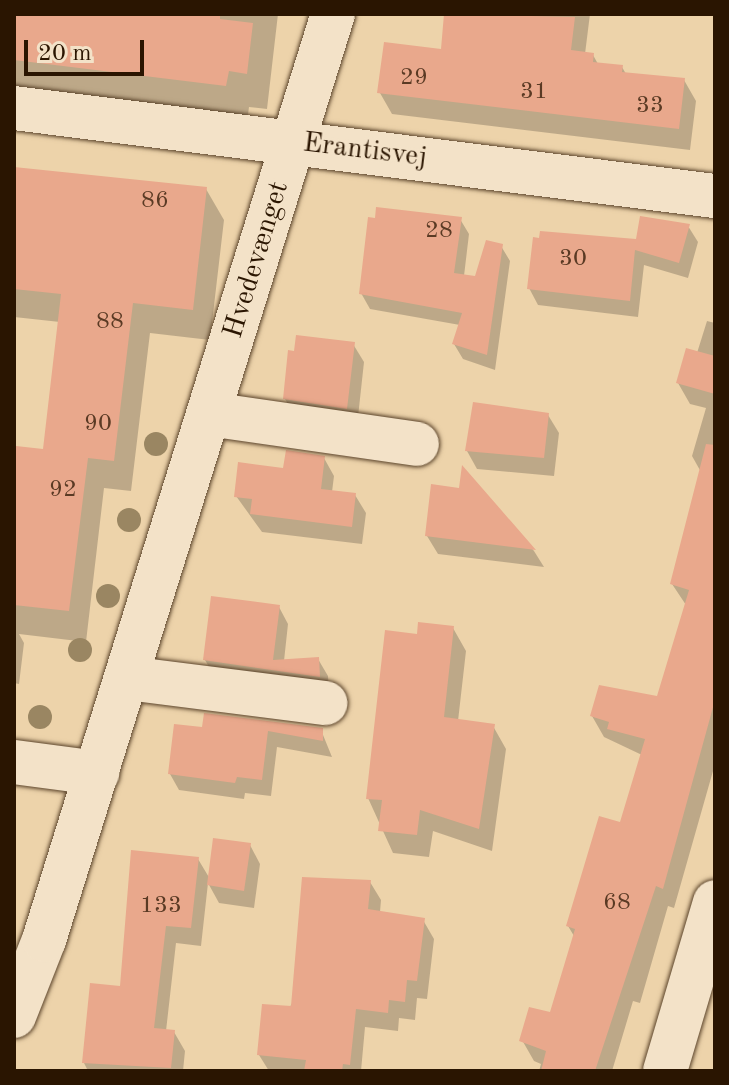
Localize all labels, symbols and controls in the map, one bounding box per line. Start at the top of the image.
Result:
scale bar [28,24,148,74]
text: 20 m [38,42,92,66]
house number: 29 [400,65,428,93]
house number: 31 [520,79,548,107]
house number: 33 [636,93,664,121]
street label: Erantisvej [301,127,429,175]
street label: Hvedevænget [217,177,297,343]
house number: 86 [141,188,169,216]
house number: 28 [425,218,453,246]
house number: 30 [559,246,587,274]
house number: 88 [96,309,124,337]
house number: 90 [84,411,112,439]
house number: 92 [49,477,77,505]
house number: 68 [603,890,631,918]
house number: 133 [140,893,182,921]

